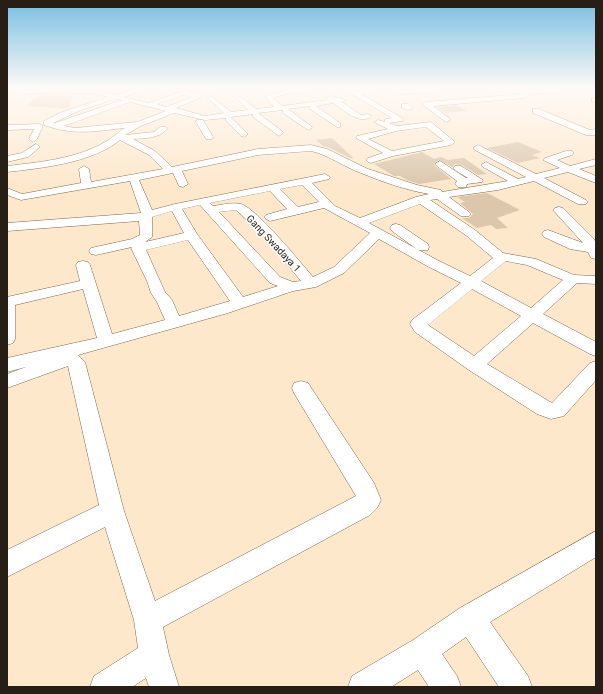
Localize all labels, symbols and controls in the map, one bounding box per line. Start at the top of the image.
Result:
street label: Gang Swadaya 1 [244,213,303,274]

